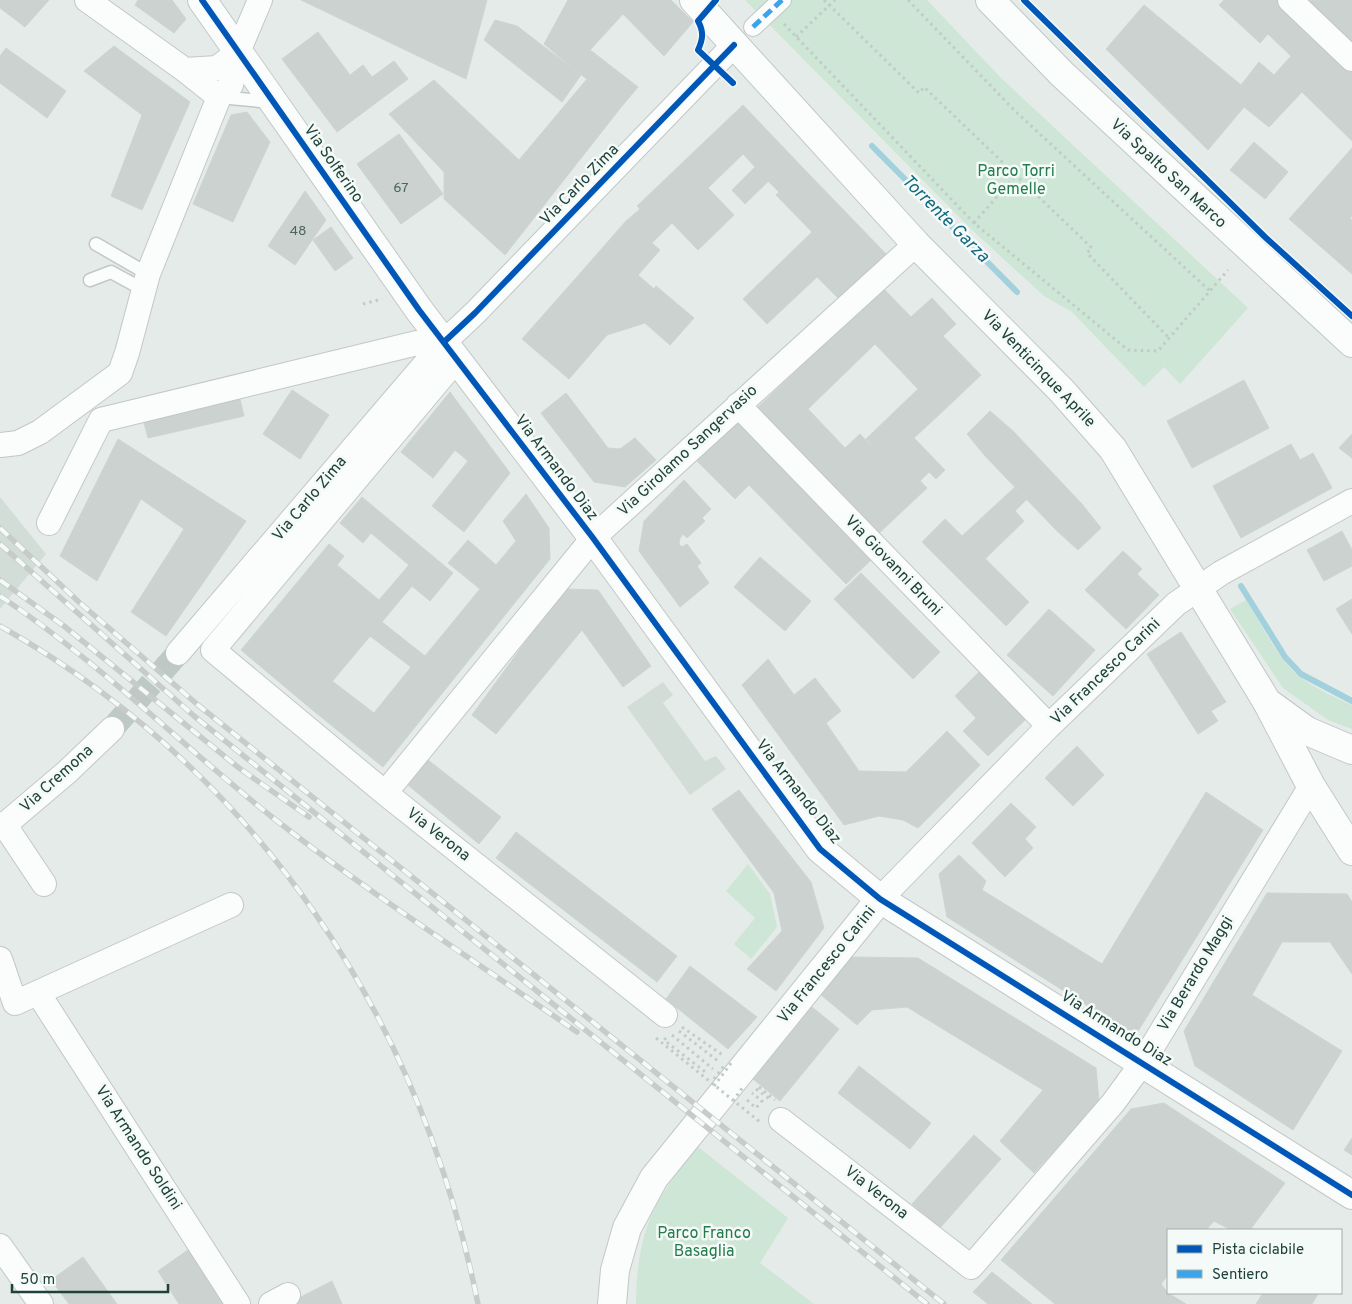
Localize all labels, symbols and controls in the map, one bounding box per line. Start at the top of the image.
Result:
street label: Via Spalto San Marco [1106,115,1230,233]
street label: Via Solferino [299,121,367,207]
street label: Via Carlo Zima [536,140,624,230]
park label: Parco Torri Gemelle [977,162,1055,200]
water label: Torrente Garza [896,170,994,268]
house number: 67 [393,180,409,197]
house number: 48 [289,223,307,240]
street label: Via Venticinque Aprile [977,306,1099,432]
street label: Via Girolamo Sangervasio [614,381,762,521]
street label: Via Armando Diaz [510,411,602,525]
street label: Via Carlo Zima [269,452,351,546]
street label: Via Giovanni Bruni [840,512,946,620]
street label: Via Francesco Carini [1047,614,1165,730]
street label: Via Armando Diaz [751,736,845,848]
street label: Via Cremona [16,741,98,817]
street label: Via Verona [402,804,474,866]
street label: Via Francesco Carini [774,902,880,1028]
street label: Via Berardo Maggi [1154,913,1238,1035]
street label: Via Armando Diaz [1057,987,1175,1071]
street label: Via Armando Soldini [90,1082,186,1214]
street label: Via Verona [840,1162,912,1224]
park label: Parco Franco Basaglia [657,1224,751,1262]
legend [1167,1229,1342,1294]
text: Pista ciclabile [1212,1241,1304,1260]
scale bar [12,1262,169,1294]
text: Sentiero [1212,1266,1268,1285]
text: 50 m [20,1271,55,1290]

